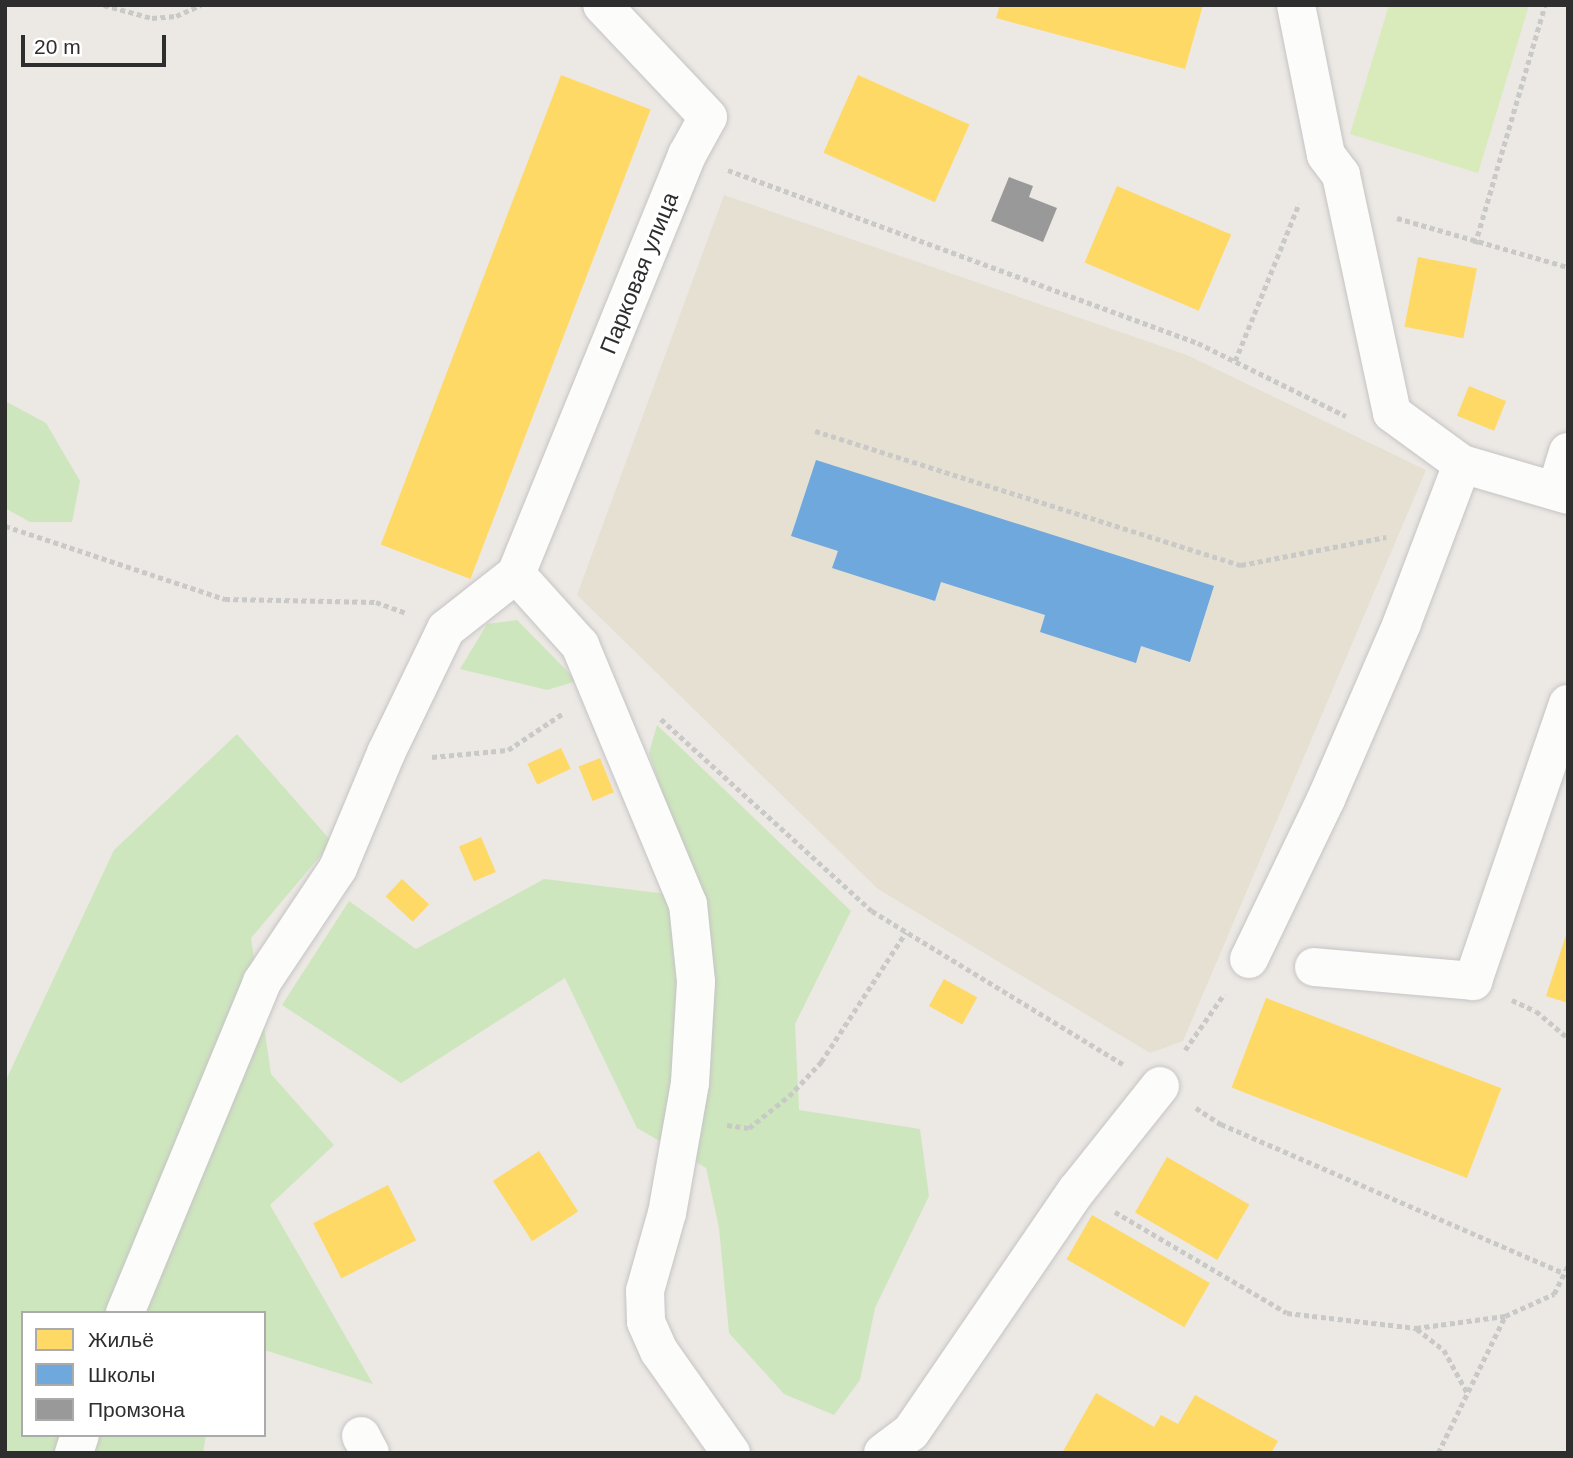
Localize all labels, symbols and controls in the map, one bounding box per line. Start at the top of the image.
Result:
scale bar [24,21,170,65]
text: 20 m [34,35,81,58]
street label: Парковая улица [594,188,684,358]
legend [21,1311,266,1437]
text: Жильё [88,1328,154,1351]
text: Школы [88,1363,155,1386]
text: Промзона [88,1398,185,1421]

